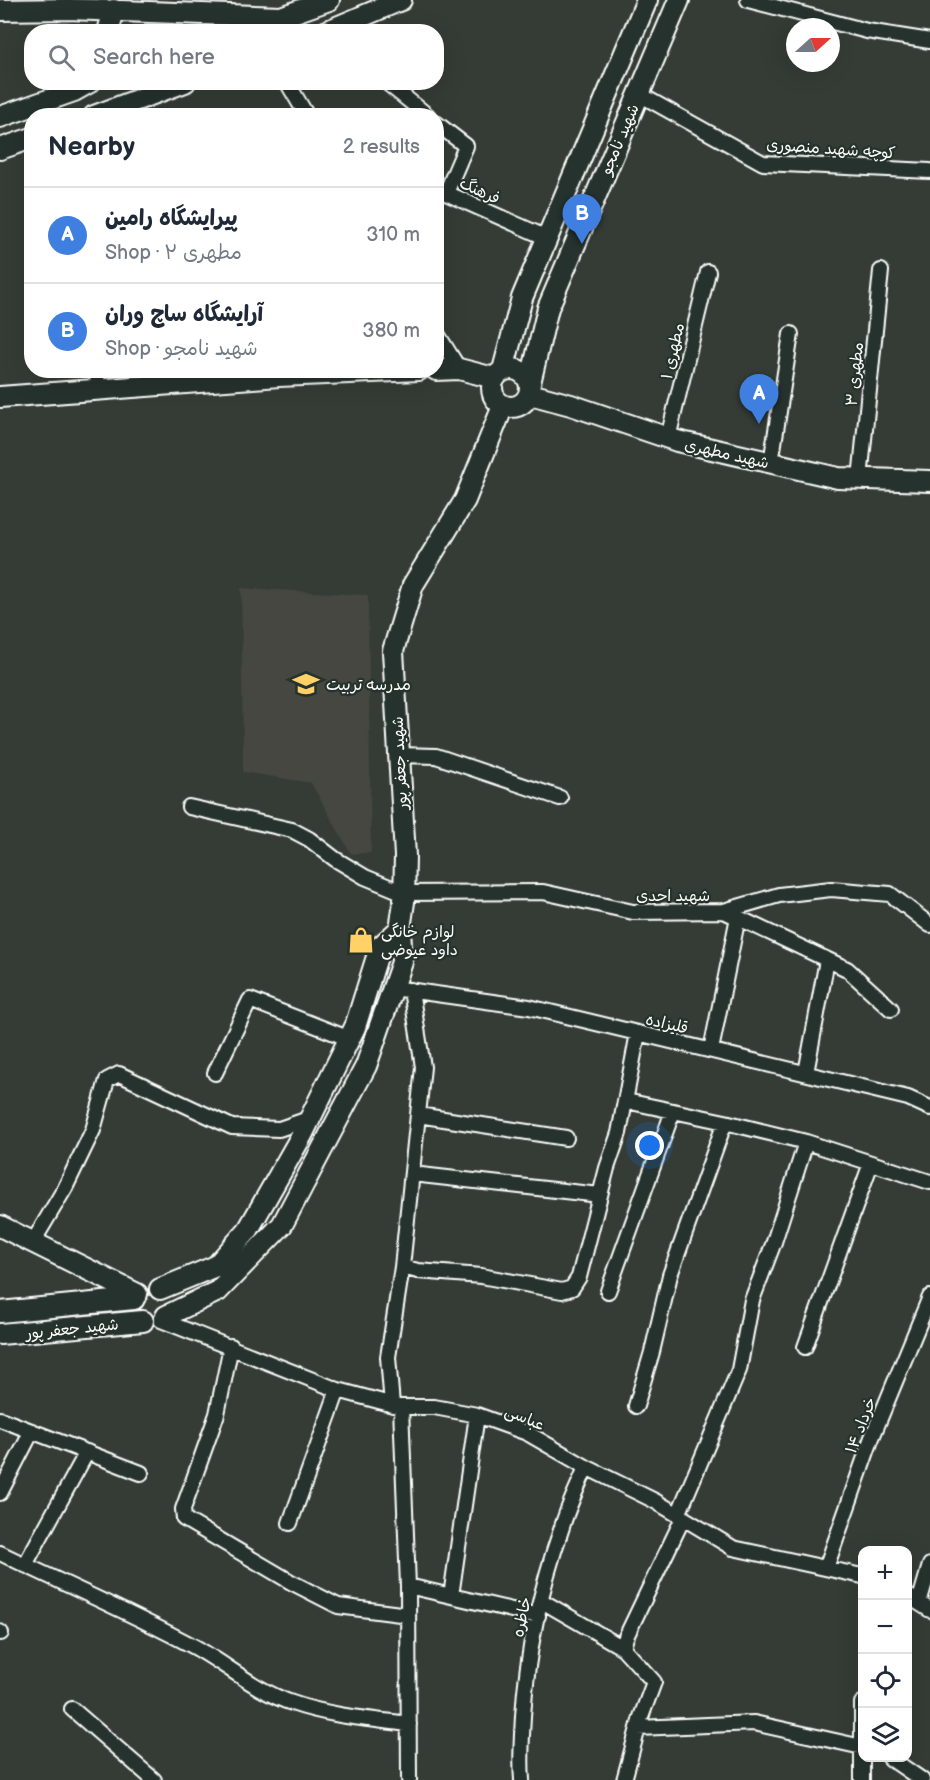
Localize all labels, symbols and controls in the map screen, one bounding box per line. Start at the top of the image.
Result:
north arrow [786,18,840,72]
search box [24,24,444,90]
icon: search [45,41,78,74]
text: Search here [93,44,215,71]
street label: شهید نامجو [596,101,644,180]
text: Nearby [48,132,135,163]
text: 2 results [343,135,420,159]
street label: کوچه شهید منصوری [766,136,896,164]
street label: فرهنگ [456,173,503,209]
pin: B [562,194,602,244]
text: پیرایشگاه ‌رامین [105,205,238,232]
text: A [61,223,74,247]
text: 310 m [366,223,420,247]
text: Shop · مطهری ۲ [105,241,242,265]
text: آرایشگاه ساچ وران [105,301,263,328]
text: B [60,319,75,343]
text: 380 m [362,319,420,343]
street label: مطهری ۱ [658,321,689,381]
text: Shop · شهید نامجو [105,337,258,361]
street label: مطهری ۳ [843,341,868,407]
pin: A [740,374,778,424]
street label: شهید مطهری [683,436,771,473]
school or university icon: مدرسه تربیت [291,669,321,699]
place label: مدرسه تربیت [326,676,411,695]
street label: شهید جعفر پور [389,716,413,812]
street label: شهید احدی [636,887,710,906]
place label: لوازم خانگی داود عیوضی [381,922,458,960]
shop icon: لوازم خانگی داود عیوضی [346,925,376,955]
street label: قلیزاده [644,1010,690,1039]
your location [635,1131,664,1160]
street label: شهید جعفر پور [23,1315,120,1344]
street label: ۱۴ خرداد [842,1395,881,1456]
street label: عباسی [502,1402,547,1435]
map controls [858,1546,912,1762]
button: + [858,1546,912,1600]
street label: خاطره [509,1595,536,1639]
button: − [858,1600,912,1654]
button: locate [858,1654,912,1708]
button: layers [858,1708,912,1762]

